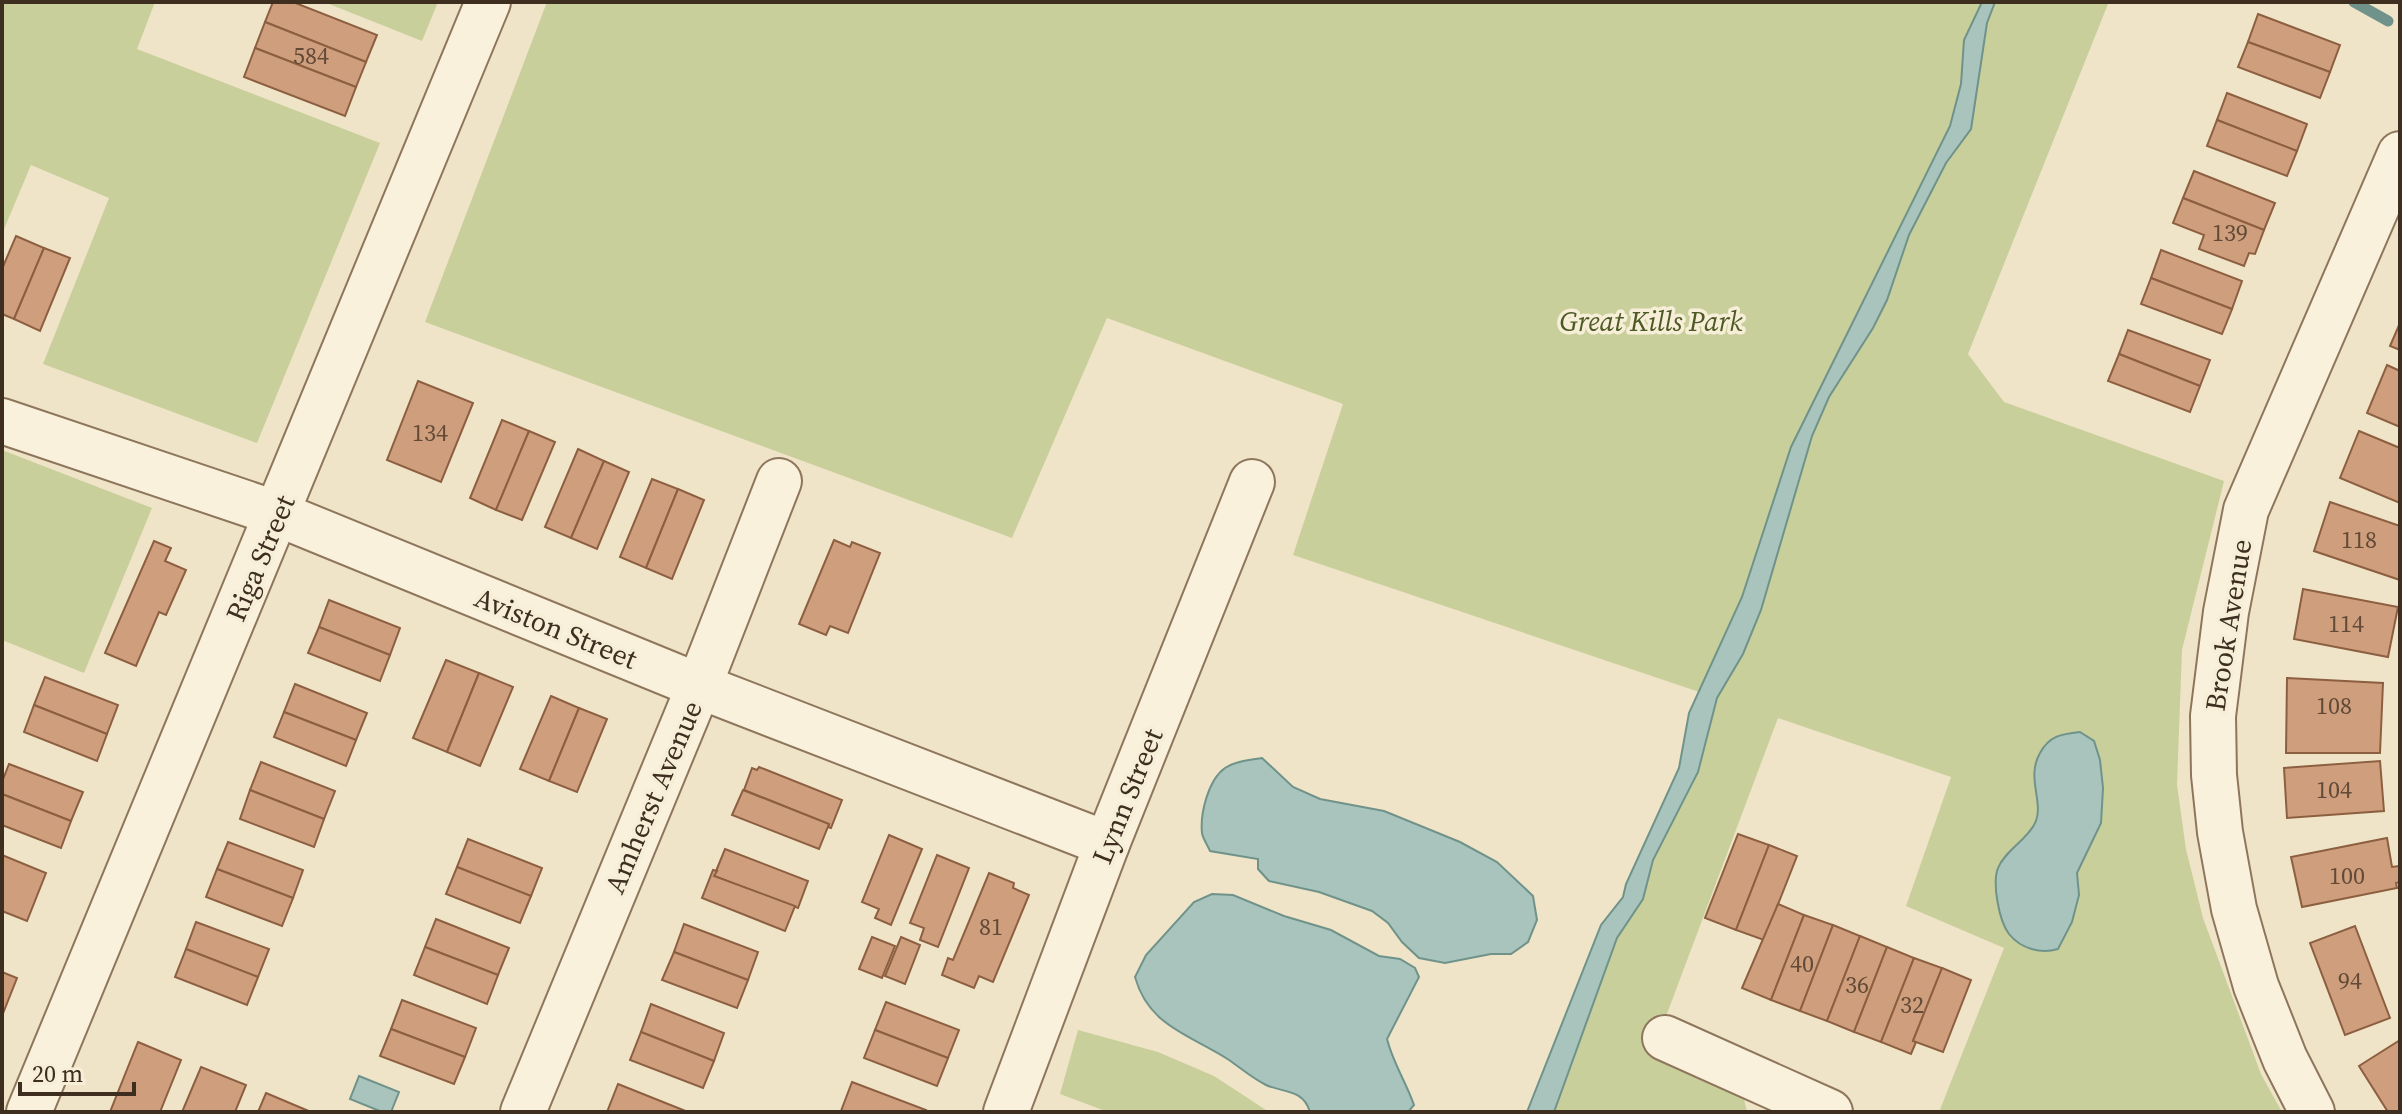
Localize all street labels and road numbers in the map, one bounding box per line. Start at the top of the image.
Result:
street label: Riga Street [216,488,304,627]
street label: Brook Avenue [2196,536,2260,714]
street label: Aviston Street [469,578,644,678]
street label: Amherst Avenue [595,695,711,899]
street label: Lynn Street [1083,722,1172,869]

